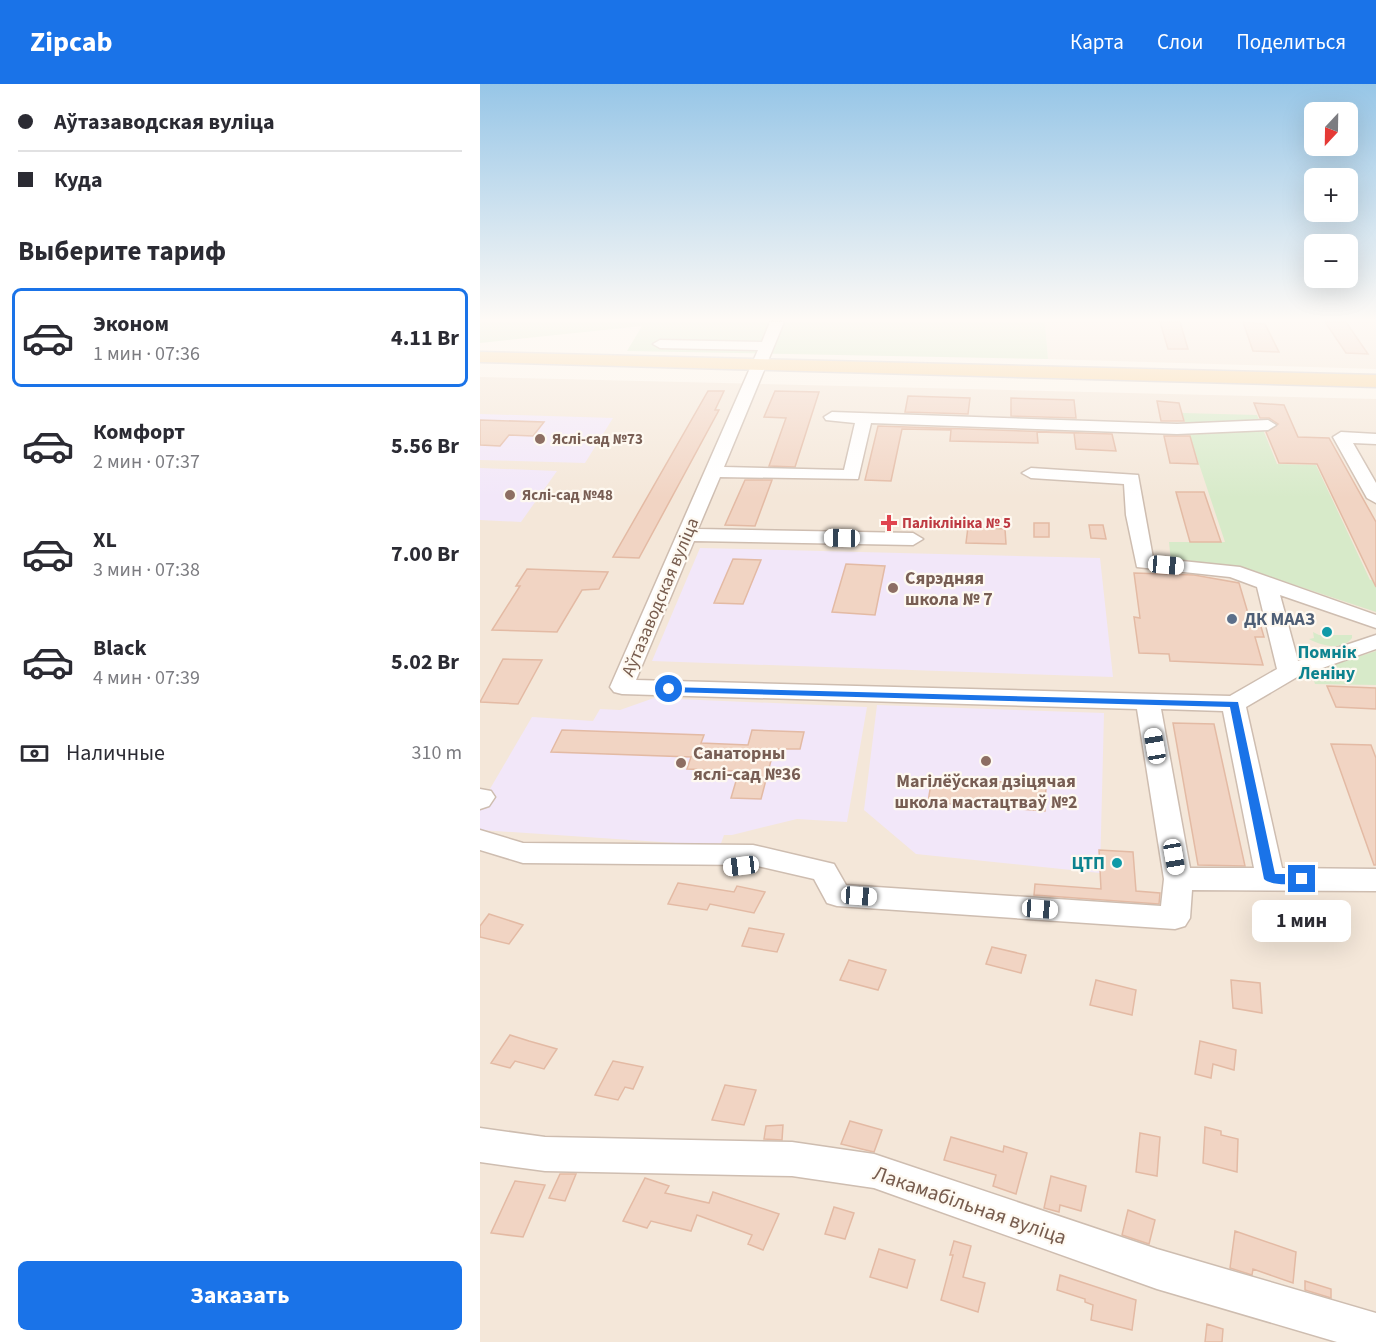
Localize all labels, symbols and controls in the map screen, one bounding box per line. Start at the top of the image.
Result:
text: Zipcab [30,22,113,62]
text: Карта [1070,27,1124,57]
text: Слои [1157,27,1203,57]
text: Поделиться [1236,27,1346,57]
north arrow [1304,102,1358,156]
map controls [1304,102,1358,288]
text: Аўтазаводская вуліца [54,106,275,138]
text: Куда [54,164,103,196]
button: + [1304,168,1358,222]
text: Выберите тариф [18,232,226,271]
button: − [1304,234,1358,288]
text: Эконом [93,308,169,340]
icon: car [21,311,75,365]
text: 4.11 Br [391,322,459,354]
text: 1 мин · 07:36 [93,340,200,368]
text: Комфорт [93,416,185,448]
icon: car [21,419,75,473]
place label: Яслі-сад №73 [552,429,643,450]
text: 5.56 Br [391,430,459,462]
marker: Яслі-сад №73 [533,432,547,446]
text: 2 мин · 07:37 [93,448,200,476]
place label: Яслі-сад №48 [522,485,613,506]
marker: Яслі-сад №48 [503,488,517,502]
place label: Паліклініка № 5 [902,513,1011,534]
street label: Аўтазаводская вуліца [616,514,705,680]
marker: Паліклініка № 5 [880,514,898,532]
text: XL [93,524,117,556]
icon: car [21,527,75,581]
car [824,529,860,547]
text: 7.00 Br [391,538,459,570]
car [1147,554,1185,576]
text: 3 мин · 07:38 [93,556,200,584]
place label: Сярэдняя школа № 7 [905,566,993,612]
marker: Сярэдняя школа № 7 [886,581,900,595]
place label: ДК МААЗ [1244,607,1315,632]
marker: ДК МААЗ [1225,612,1239,626]
marker: Помнік Леніну [1320,625,1334,639]
text: Black [93,632,147,664]
icon: car [21,635,75,689]
place label: Помнік Леніну [1297,640,1357,686]
text: 5.02 Br [391,646,459,678]
text: 4 мин · 07:39 [93,664,200,692]
route start [655,675,682,702]
car [1143,727,1167,765]
icon: cash [18,737,51,770]
text: Наличные [66,737,165,769]
text: 310 m [412,739,462,767]
place label: Санаторны яслі-сад №36 [693,741,801,787]
marker: Магілёўская дзіцячая школа мастацтваў №2 [979,754,993,768]
marker: Санаторны яслі-сад №36 [674,756,688,770]
place label: Магілёўская дзіцячая школа мастацтваў №2 [895,769,1077,815]
car [1162,838,1186,876]
place label: ЦТП [1071,851,1105,876]
car [722,855,760,877]
marker: ЦТП [1110,856,1124,870]
route end [1288,865,1315,892]
car [840,886,878,906]
car [1021,899,1059,919]
callout: 1 мин [1252,900,1352,942]
text: 1 мин [1276,907,1327,935]
street label: Лакамабільная вуліца [869,1158,1071,1252]
button: Заказать [18,1261,462,1330]

